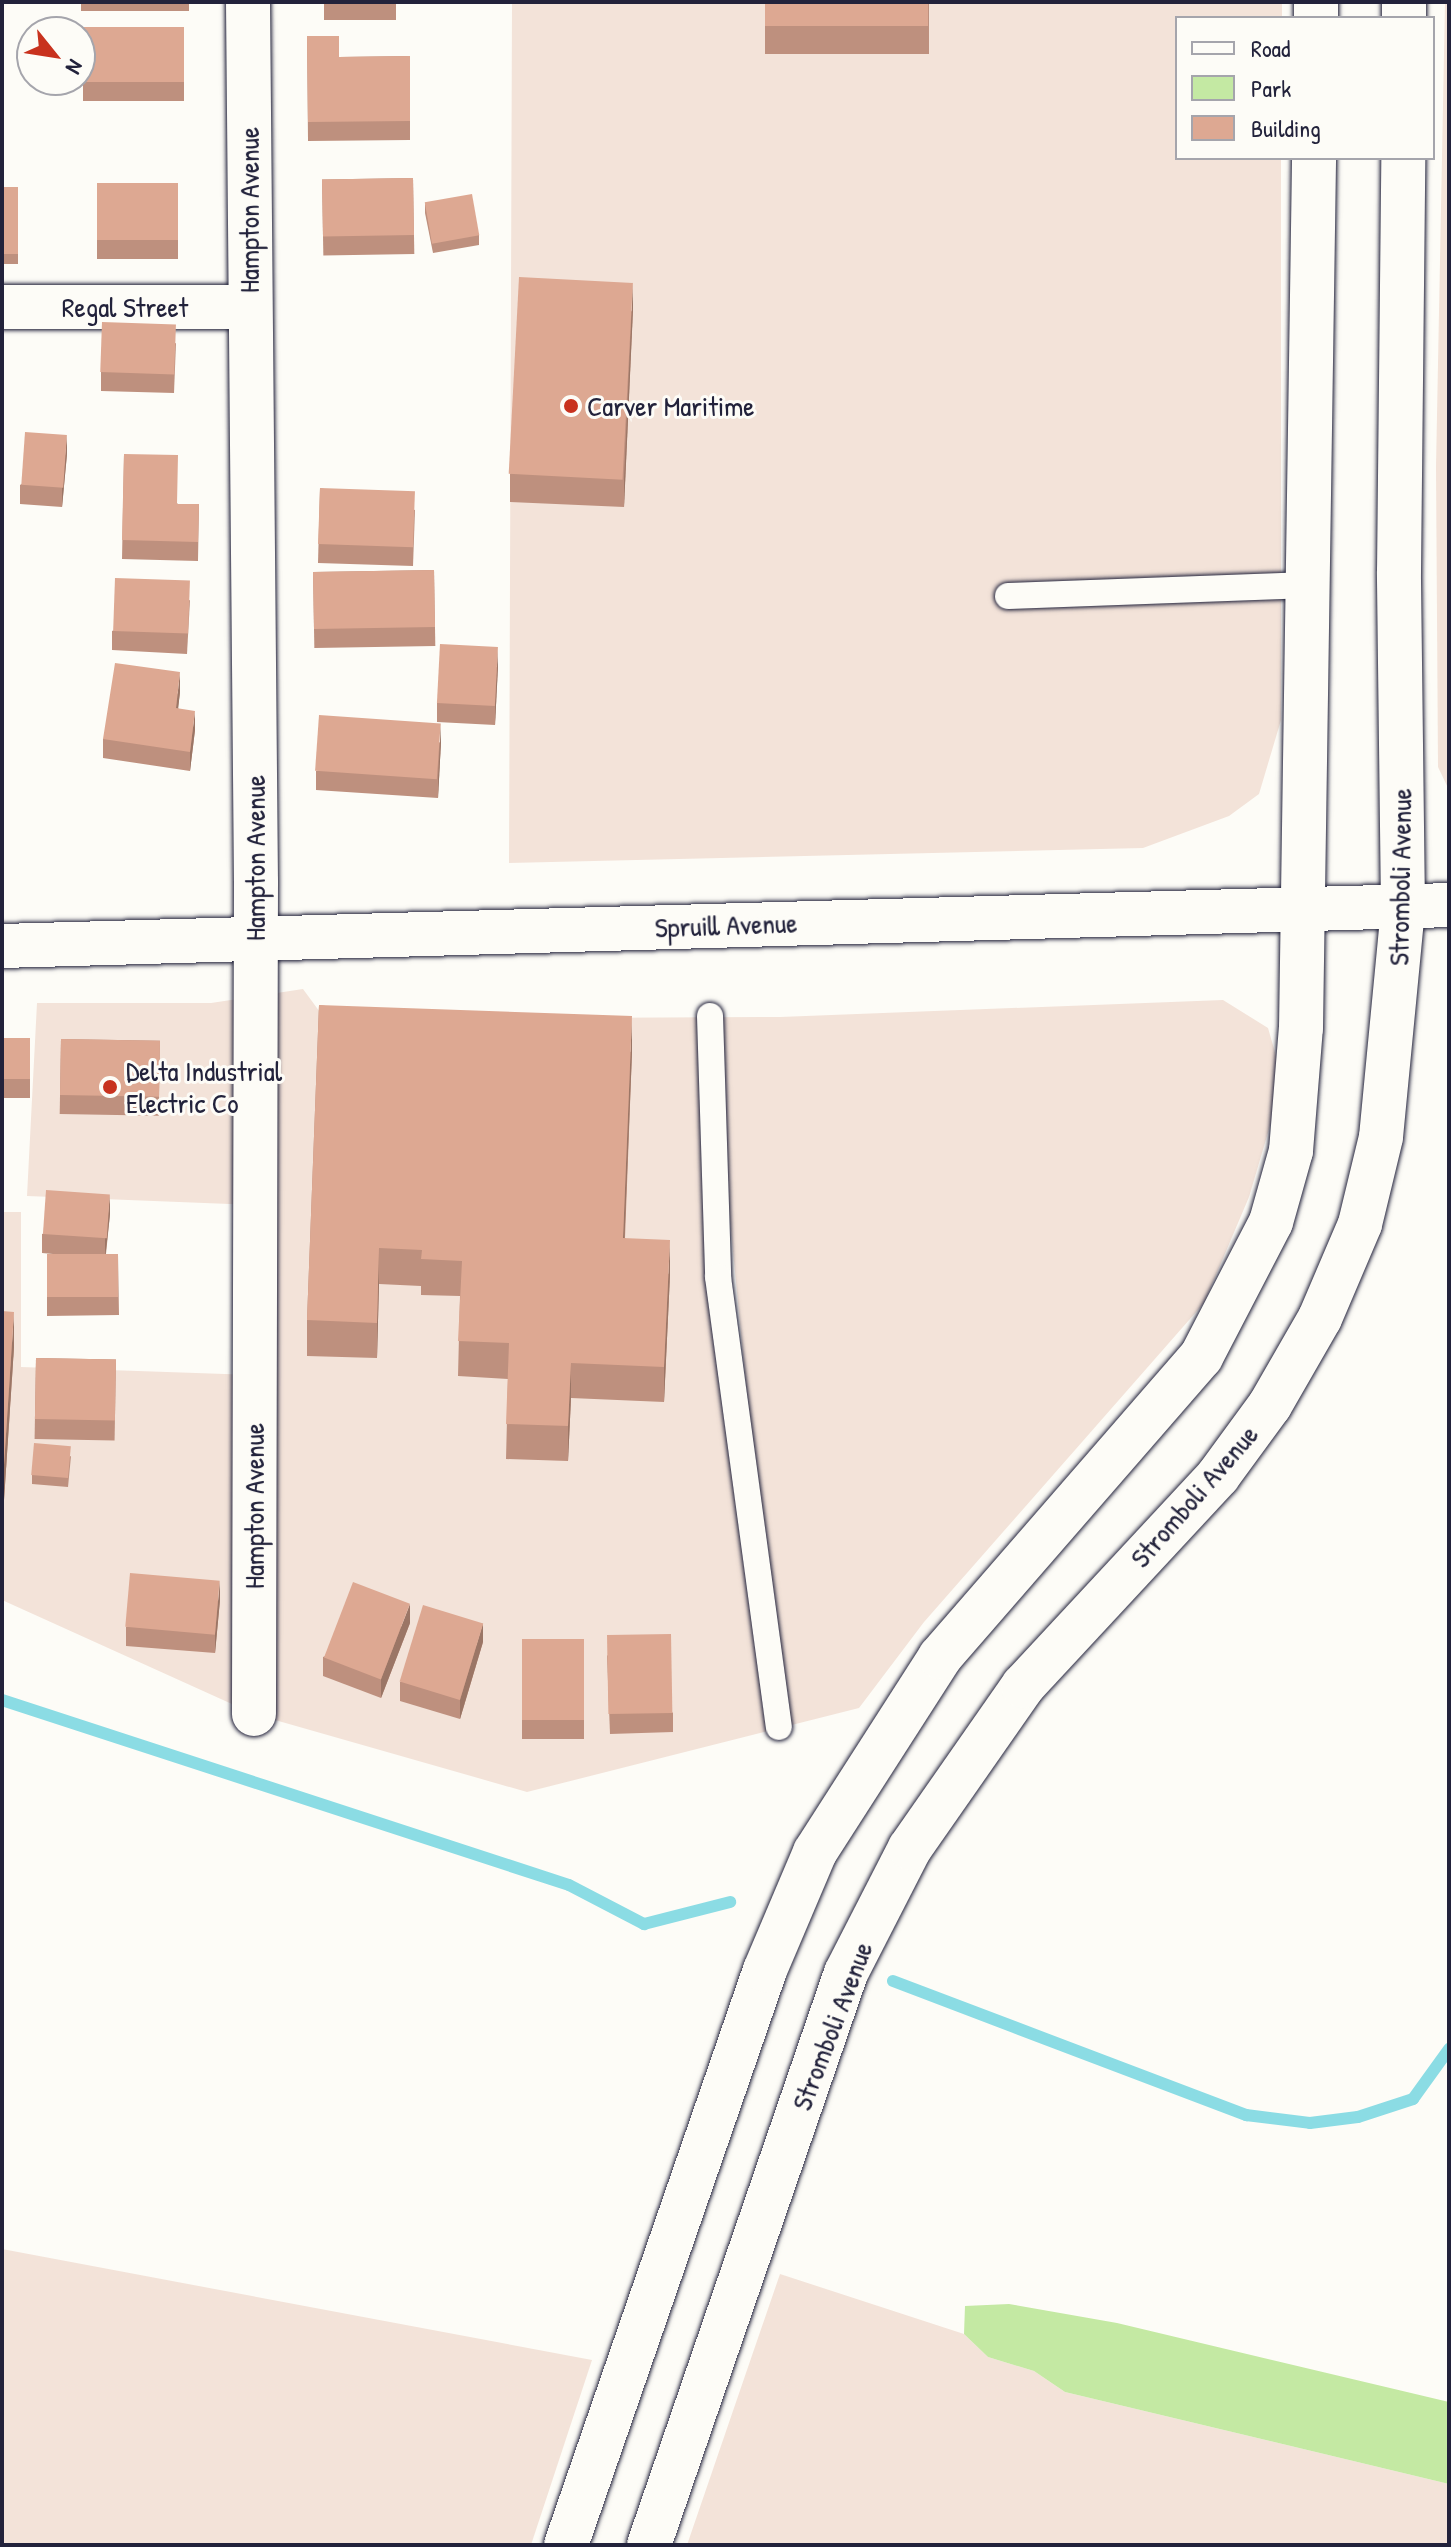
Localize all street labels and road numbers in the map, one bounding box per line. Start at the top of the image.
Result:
street label: Hampton Avenue [232,127,266,293]
street label: Regal Street [62,290,188,324]
street label: Hampton Avenue [238,775,272,941]
street label: Stromboli Avenue [1382,788,1418,966]
street label: Spruill Avenue [654,906,798,944]
street label: Stromboli Avenue [1123,1418,1265,1574]
street label: Hampton Avenue [237,1423,271,1589]
street label: Stromboli Avenue [784,1937,880,2115]

